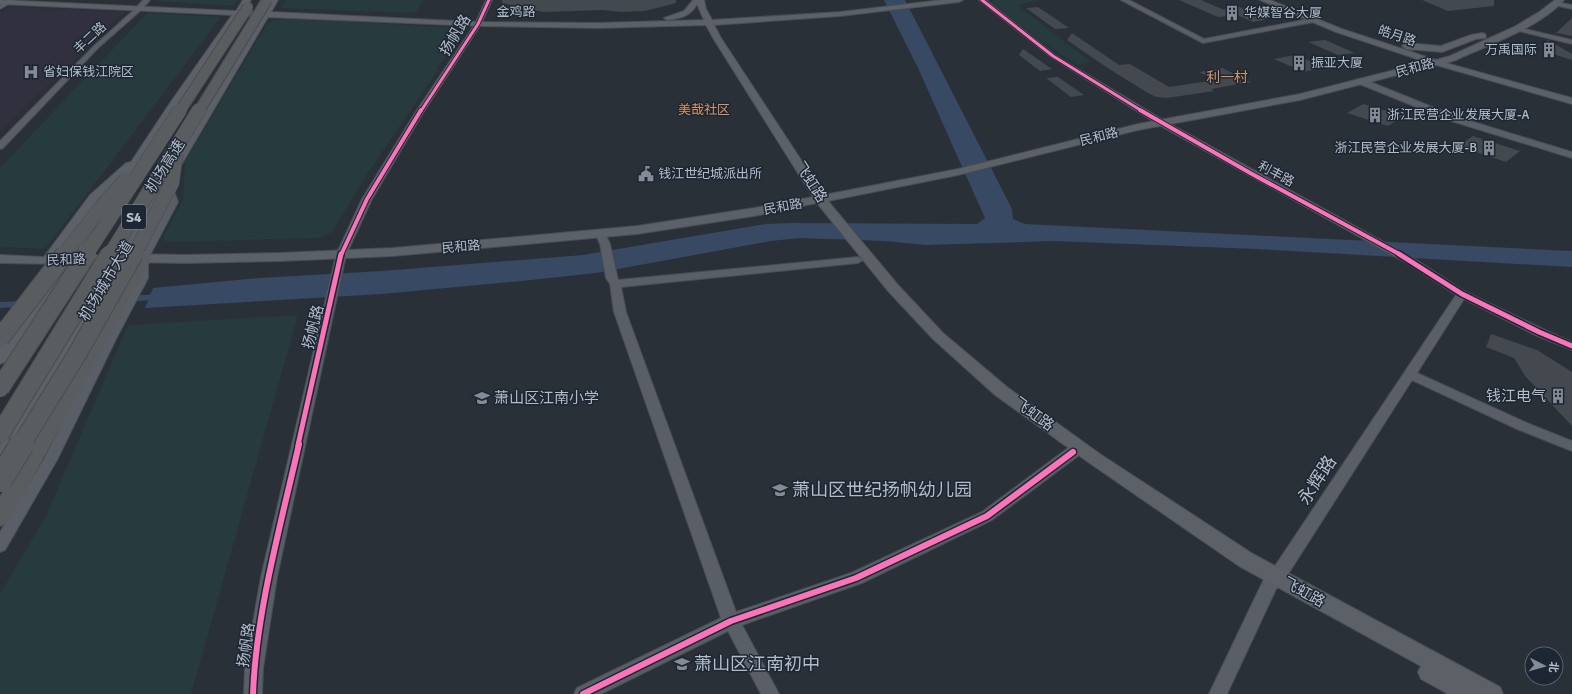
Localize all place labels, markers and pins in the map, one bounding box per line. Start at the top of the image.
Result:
building icon: 华媒智谷大厦 [1223,4,1241,22]
place label: 华媒智谷大厦 [1244,5,1322,21]
building icon: 万禹国际 [1540,41,1558,59]
place label: 万禹国际 [1485,42,1537,58]
building icon: 振亚大厦 [1290,54,1308,72]
place label: 振亚大厦 [1311,55,1363,71]
hospital icon: 省妇保钱江院区 [22,63,40,81]
place label: 省妇保钱江院区 [43,64,134,80]
building icon: 浙江民营企业发展大厦-A [1366,106,1384,124]
place label: 浙江民营企业发展大厦-A [1387,107,1530,123]
building icon: 浙江民营企业发展大厦-B [1480,139,1498,157]
place label: 浙江民营企业发展大厦-B [1335,140,1477,156]
public building icon: 钱江世纪城派出所 [637,165,655,183]
place label: 钱江世纪城派出所 [658,166,762,182]
place label: 钱江电气 [1486,387,1546,405]
building icon: 钱江电气 [1549,387,1567,405]
school or university icon: 萧山区江南小学 [473,389,491,407]
place label: 萧山区江南小学 [494,389,599,407]
place label: 萧山区世纪扬帆幼儿园 [792,479,972,501]
school or university icon: 萧山区世纪扬帆幼儿园 [771,481,789,499]
place label: 萧山区江南初中 [694,653,820,675]
school or university icon: 萧山区江南初中 [673,655,691,673]

